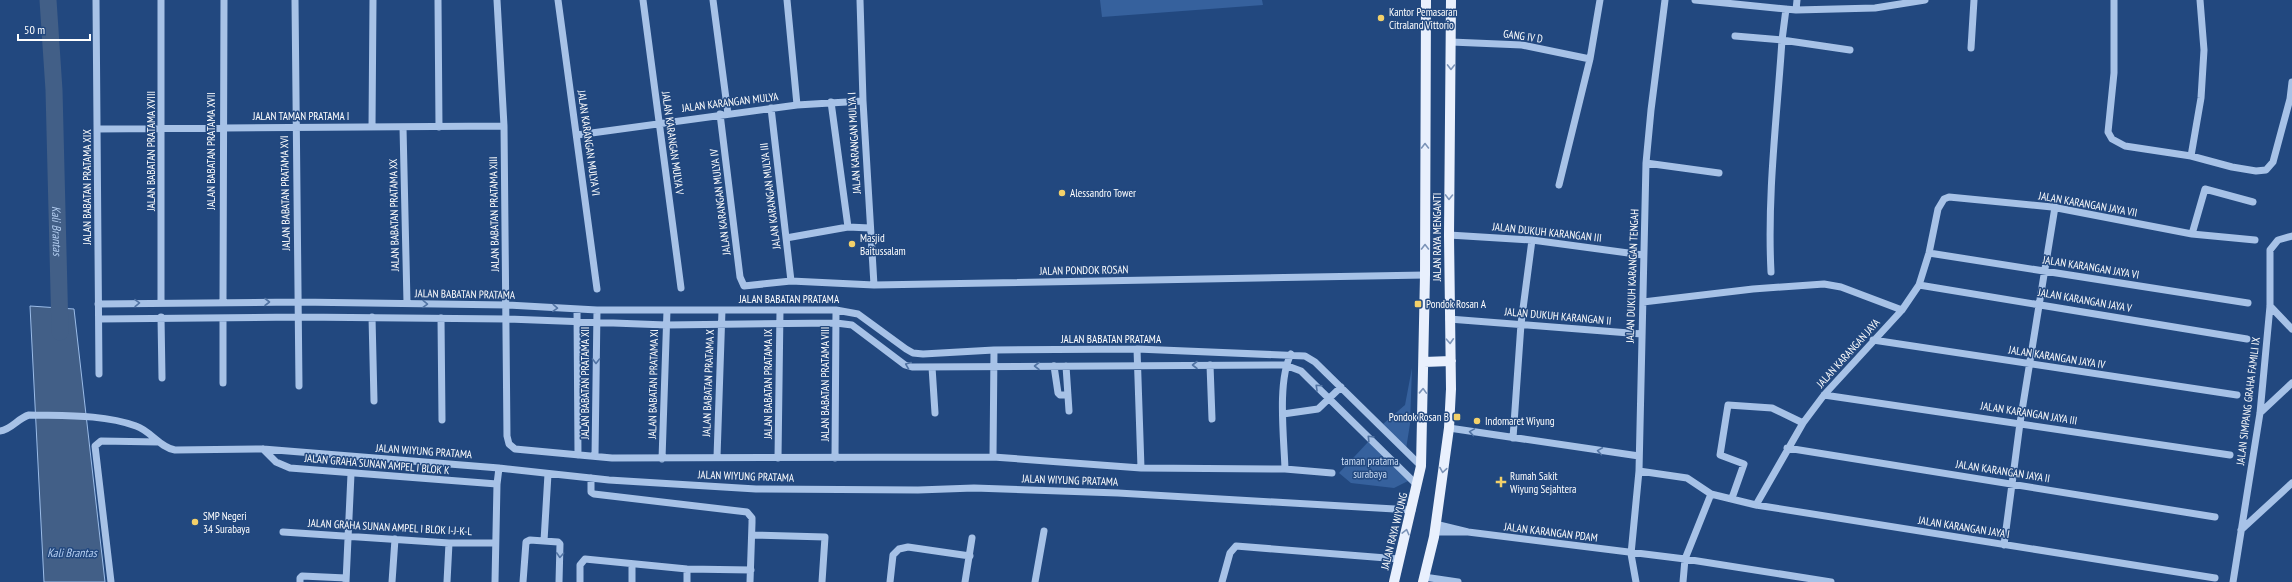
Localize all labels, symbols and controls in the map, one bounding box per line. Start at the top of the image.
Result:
place label: Kantor Pemasaran Citraland Vittorio [1389,5,1458,32]
marker: Kantor Pemasaran Citraland Vittorio [1376,13,1386,23]
scale bar [18,16,90,42]
text: 50 m [24,22,45,37]
street label: GANG IV D [1502,26,1544,46]
one-way arrow [1447,64,1455,70]
street label: JALAN KARANGAN MULYA VI [575,88,603,197]
street label: JALAN KARANGAN MULYA [680,89,780,115]
street label: JALAN KARANGAN MULYA V [659,90,687,196]
street label: JALAN BABATAN PRATAMA XVIII [144,91,158,212]
street label: JALAN BABATAN PRATAMA XVII [204,92,218,211]
street label: JALAN KARANGAN MULYA I [844,92,864,195]
street label: JALAN TAMAN PRATAMA I [252,109,349,123]
street label: JALAN BABATAN PRATAMA XIX [80,129,94,246]
street label: JALAN BABATAN PRATAMA XVI [277,135,293,252]
street label: JALAN KARANGAN MULYA III [757,142,784,251]
one-way arrow [1421,143,1429,149]
street label: JALAN KARANGAN MULYA IV [706,147,734,257]
street label: JALAN BABATAN PRATAMA XIII [486,156,502,273]
street label: JALAN BABATAN PRATAMA XX [386,158,402,272]
place label: Alessandro Tower [1070,186,1136,200]
marker: Alessandro Tower [1057,188,1067,198]
street label: JALAN KARANGAN JAYA VII [2037,188,2138,220]
street label: JALAN RAYA MENGANTI [1430,193,1444,282]
one-way arrow [1445,194,1453,200]
water label: Kali Brantas [49,206,66,258]
street label: JALAN DUKUH KARANGAN TENGAH [1623,209,1641,344]
street label: JALAN DUKUH KARANGAN III [1491,219,1602,245]
place label: Masjid Baitussalam [860,231,906,258]
marker: Masjid Baitussalam [847,239,857,249]
one-way arrow [1421,244,1429,250]
street label: JALAN KARANGAN JAYA VI [2041,252,2140,282]
street label: JALAN PONDOK ROSAN [1038,262,1129,278]
street label: JALAN KARANGAN JAYA V [2036,285,2134,315]
street label: JALAN BABATAN PRATAMA [414,286,516,302]
street label: JALAN BABATAN PRATAMA [738,292,840,306]
place label: Pondok Rosan A [1426,297,1487,311]
one-way arrow [264,298,270,306]
one-way arrow [134,299,140,307]
marker: Pondok Rosan A [1413,299,1423,309]
one-way arrow [422,300,428,308]
one-way arrow [552,303,558,312]
street label: JALAN DUKUH KARANGAN II [1503,304,1612,328]
street label: JALAN KARANGAN JAYA [1813,315,1883,391]
street label: JALAN BABATAN PRATAMA XII [578,327,592,440]
street label: JALAN BABATAN PRATAMA VIII [818,327,832,442]
street label: JALAN BABATAN PRATAMA IX [761,328,775,440]
street label: JALAN BABATAN PRATAMA XI [645,329,661,440]
street label: JALAN BABATAN PRATAMA X [699,329,717,438]
street label: JALAN BABATAN PRATAMA [1060,332,1162,346]
street label: JALAN SIMPANG GRAHA FAMILI IX [2233,336,2263,467]
one-way arrow [1446,338,1455,344]
street label: JALAN KARANGAN JAYA IV [2007,342,2107,372]
one-way arrow [592,358,600,364]
one-way arrow [904,361,911,369]
one-way arrow [1192,361,1198,369]
one-way arrow [1034,362,1040,370]
one-way arrow [1315,384,1323,392]
one-way arrow [1419,388,1427,394]
street label: JALAN KARANGAN JAYA III [1979,398,2078,428]
place label: Pondok Rosan B [1389,410,1449,424]
marker: Pondok Rosan B [1452,412,1462,422]
place label: Indomaret Wiyung [1485,414,1555,428]
marker: Indomaret Wiyung [1472,416,1482,426]
one-way arrow [1469,428,1475,437]
one-way arrow [1367,435,1375,443]
street label: JALAN WIYUNG PRATAMA [374,441,473,461]
one-way arrow [1597,447,1604,456]
street label: JALAN GRAHA SUNAN AMPEL I BLOK K [303,451,451,477]
park label: taman pratama surabaya [1341,454,1399,481]
street label: JALAN KARANGAN JAYA II [1954,456,2051,485]
street label: JALAN WIYUNG PRATAMA [697,467,795,485]
one-way arrow [1439,467,1448,473]
place label: Rumah Sakit Wiyung Sejahtera [1510,469,1576,496]
street label: JALAN WIYUNG PRATAMA [1021,471,1119,489]
marker: Rumah Sakit Wiyung Sejahtera [1495,476,1507,488]
street label: JALAN RAYA WIYUNG [1377,491,1410,572]
place label: SMP Negeri 34 Surabaya [203,509,250,536]
street label: JALAN KARANGAN JAYA I [1916,513,2011,541]
street label: JALAN GRAHA SUNAN AMPEL I BLOK I-J-K-L [307,516,473,538]
marker: SMP Negeri 34 Surabaya [190,517,200,527]
street label: JALAN KARANGAN PDAM [1502,519,1599,545]
one-way arrow [1402,529,1410,536]
water label: Kali Brantas [47,545,99,560]
one-way arrow [556,551,565,558]

